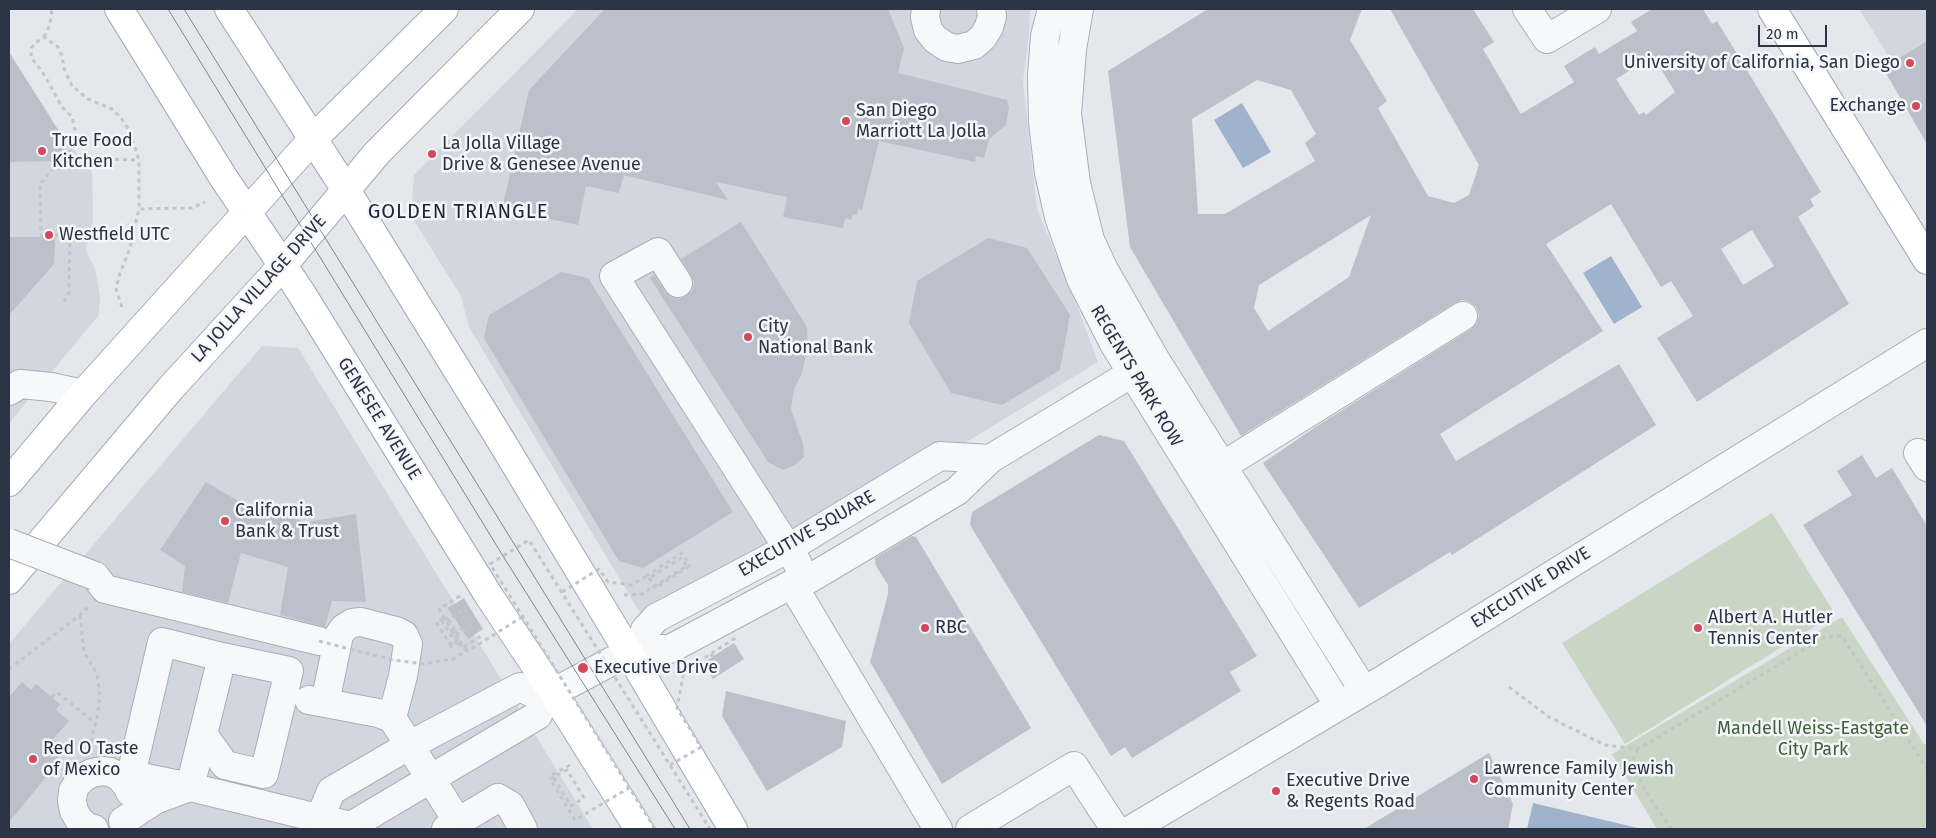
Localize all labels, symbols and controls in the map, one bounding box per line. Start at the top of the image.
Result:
scale bar [1761,15,1830,47]
text: 20 m [1766,25,1799,43]
place label: University of California, San Diego [1624,52,1900,74]
marker: University of California, San Diego [1904,57,1916,69]
place label: Exchange [1829,95,1906,117]
place label: San Diego Marriott La Jolla [856,100,987,142]
marker: Exchange [1910,100,1922,112]
marker: San Diego Marriott La Jolla [840,115,852,127]
place label: True Food Kitchen [52,130,133,172]
place label: La Jolla Village Drive & Genesee Avenue [442,133,641,176]
marker: True Food Kitchen [36,145,48,157]
marker: La Jolla Village Drive & Genesee Avenue [426,148,438,160]
district label: GOLDEN TRIANGLE [366,200,550,224]
street label: LA JOLLA VILLAGE DRIVE [187,211,331,367]
place label: Westfield UTC [59,224,170,246]
marker: Westfield UTC [43,229,55,241]
street label: REGENTS PARK ROW [1085,301,1187,451]
place label: City National Bank [758,316,873,358]
marker: City National Bank [742,331,754,343]
street label: GENESEE AVENUE [333,354,425,484]
street label: EXECUTIVE SQUARE [735,486,879,582]
place label: California Bank & Trust [235,500,339,542]
marker: California Bank & Trust [219,515,231,527]
street label: EXECUTIVE DRIVE [1467,543,1595,633]
place label: Albert A. Hutler Tennis Center [1708,607,1833,650]
place label: RBC [935,617,967,639]
marker: RBC [919,622,931,634]
marker: Albert A. Hutler Tennis Center [1692,622,1704,634]
place label: Executive Drive [594,657,718,679]
marker: Executive Drive [576,661,590,675]
park label: Mandell Weiss-Eastgate City Park [1717,718,1909,761]
place label: Red O Taste of Mexico [43,738,139,781]
marker: Red O Taste of Mexico [27,753,39,765]
place label: Lawrence Family Jewish Community Center [1484,758,1674,801]
place label: Executive Drive & Regents Road [1286,770,1415,812]
marker: Lawrence Family Jewish Community Center [1468,773,1480,785]
marker: Executive Drive & Regents Road [1270,785,1282,797]

